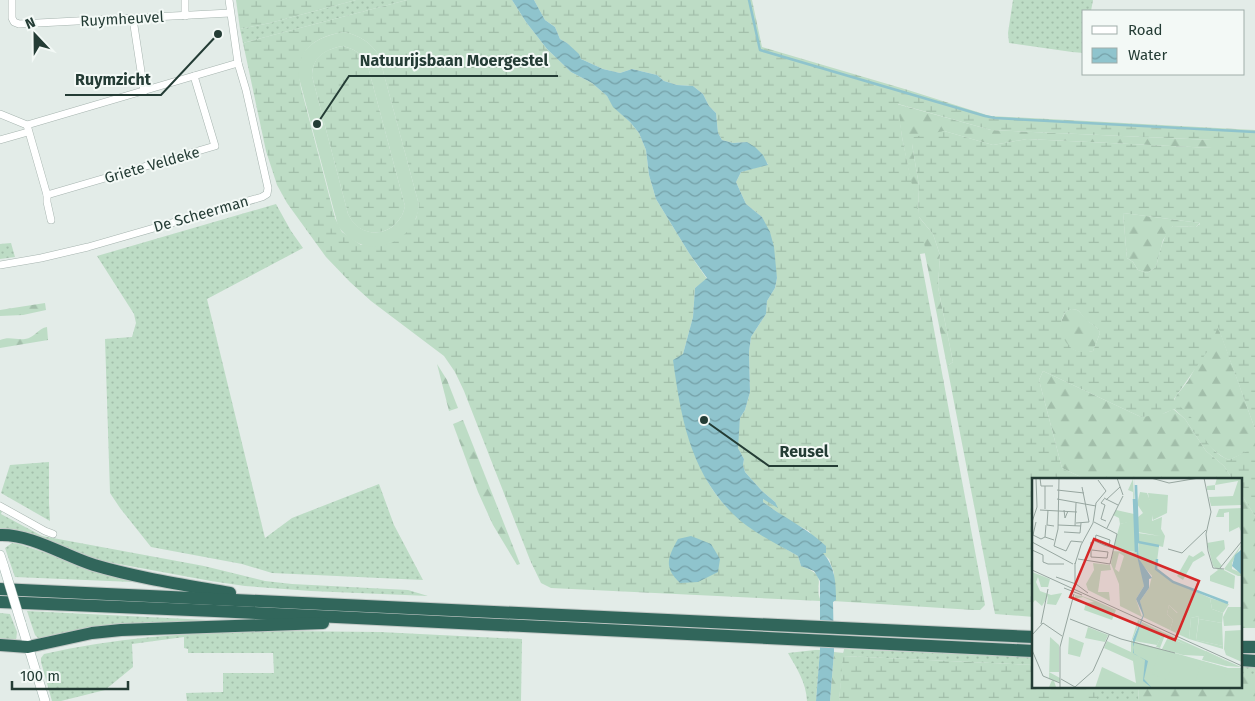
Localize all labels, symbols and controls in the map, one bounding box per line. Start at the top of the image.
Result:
street label: Ruymheuvel [80,8,165,30]
north arrow [10,10,60,60]
legend [1082,10,1245,75]
text: N [23,14,38,33]
text: Road [1128,21,1163,39]
callout: Natuurijsbaan Moergestel [349,45,558,76]
text: Water [1128,46,1167,64]
text: Natuurijsbaan Moergestel [360,51,548,70]
callout: Ruymzicht [65,64,161,95]
text: Ruymzicht [75,70,152,89]
street label: Griete Veldeke [102,143,202,187]
street label: De Scheerman [151,192,251,236]
callout: Reusel [769,435,838,466]
text: Reusel [780,442,829,461]
inset map [1032,478,1242,688]
scale bar [12,658,129,690]
text: 100 m [20,667,60,685]

